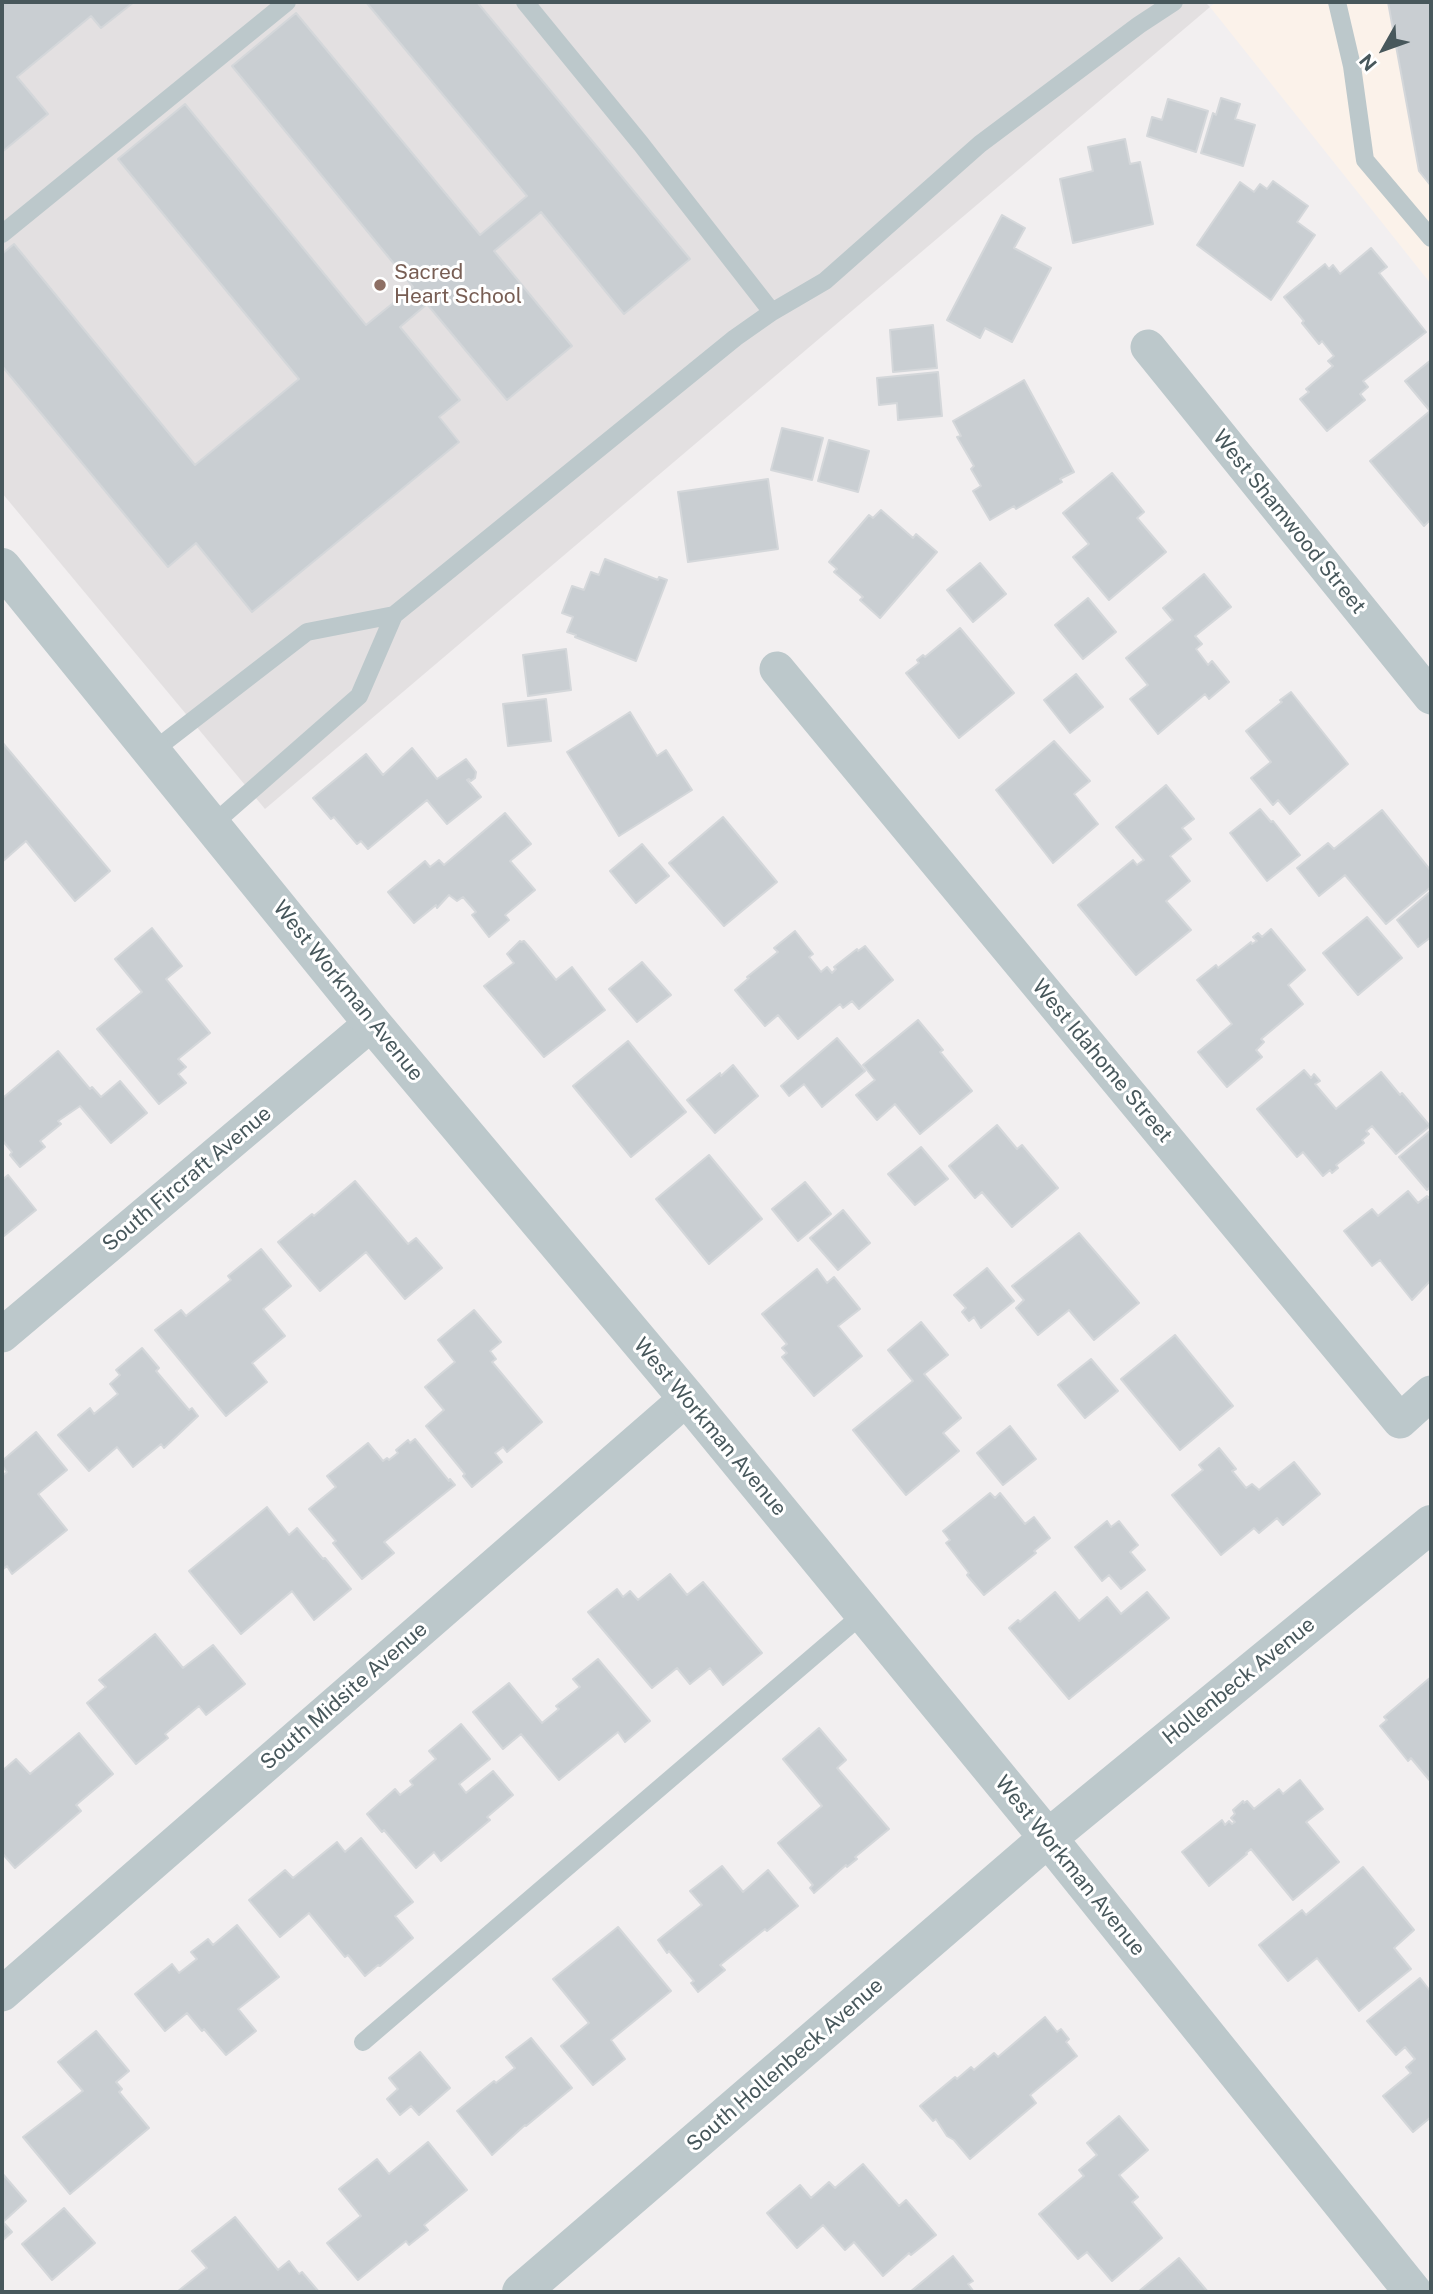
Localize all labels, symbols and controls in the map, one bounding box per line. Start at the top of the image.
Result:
north arrow [1349,14,1419,84]
text: N [1355,50,1381,75]
place label: Sacred Heart School [394,260,522,310]
marker: Sacred Heart School [372,277,388,293]
street label: West Shamwood Street [1207,425,1371,619]
street label: West Workman Avenue [268,896,428,1086]
street label: West Idahome Street [1026,974,1178,1148]
street label: South Fircraft Avenue [97,1101,277,1257]
street label: West Workman Avenue [628,1333,792,1521]
street label: Hollenbeck Avenue [1158,1612,1320,1750]
street label: South Midsite Avenue [255,1617,433,1775]
street label: West Workman Avenue [990,1771,1150,1961]
street label: South Hollenbeck Avenue [682,1973,888,2157]

